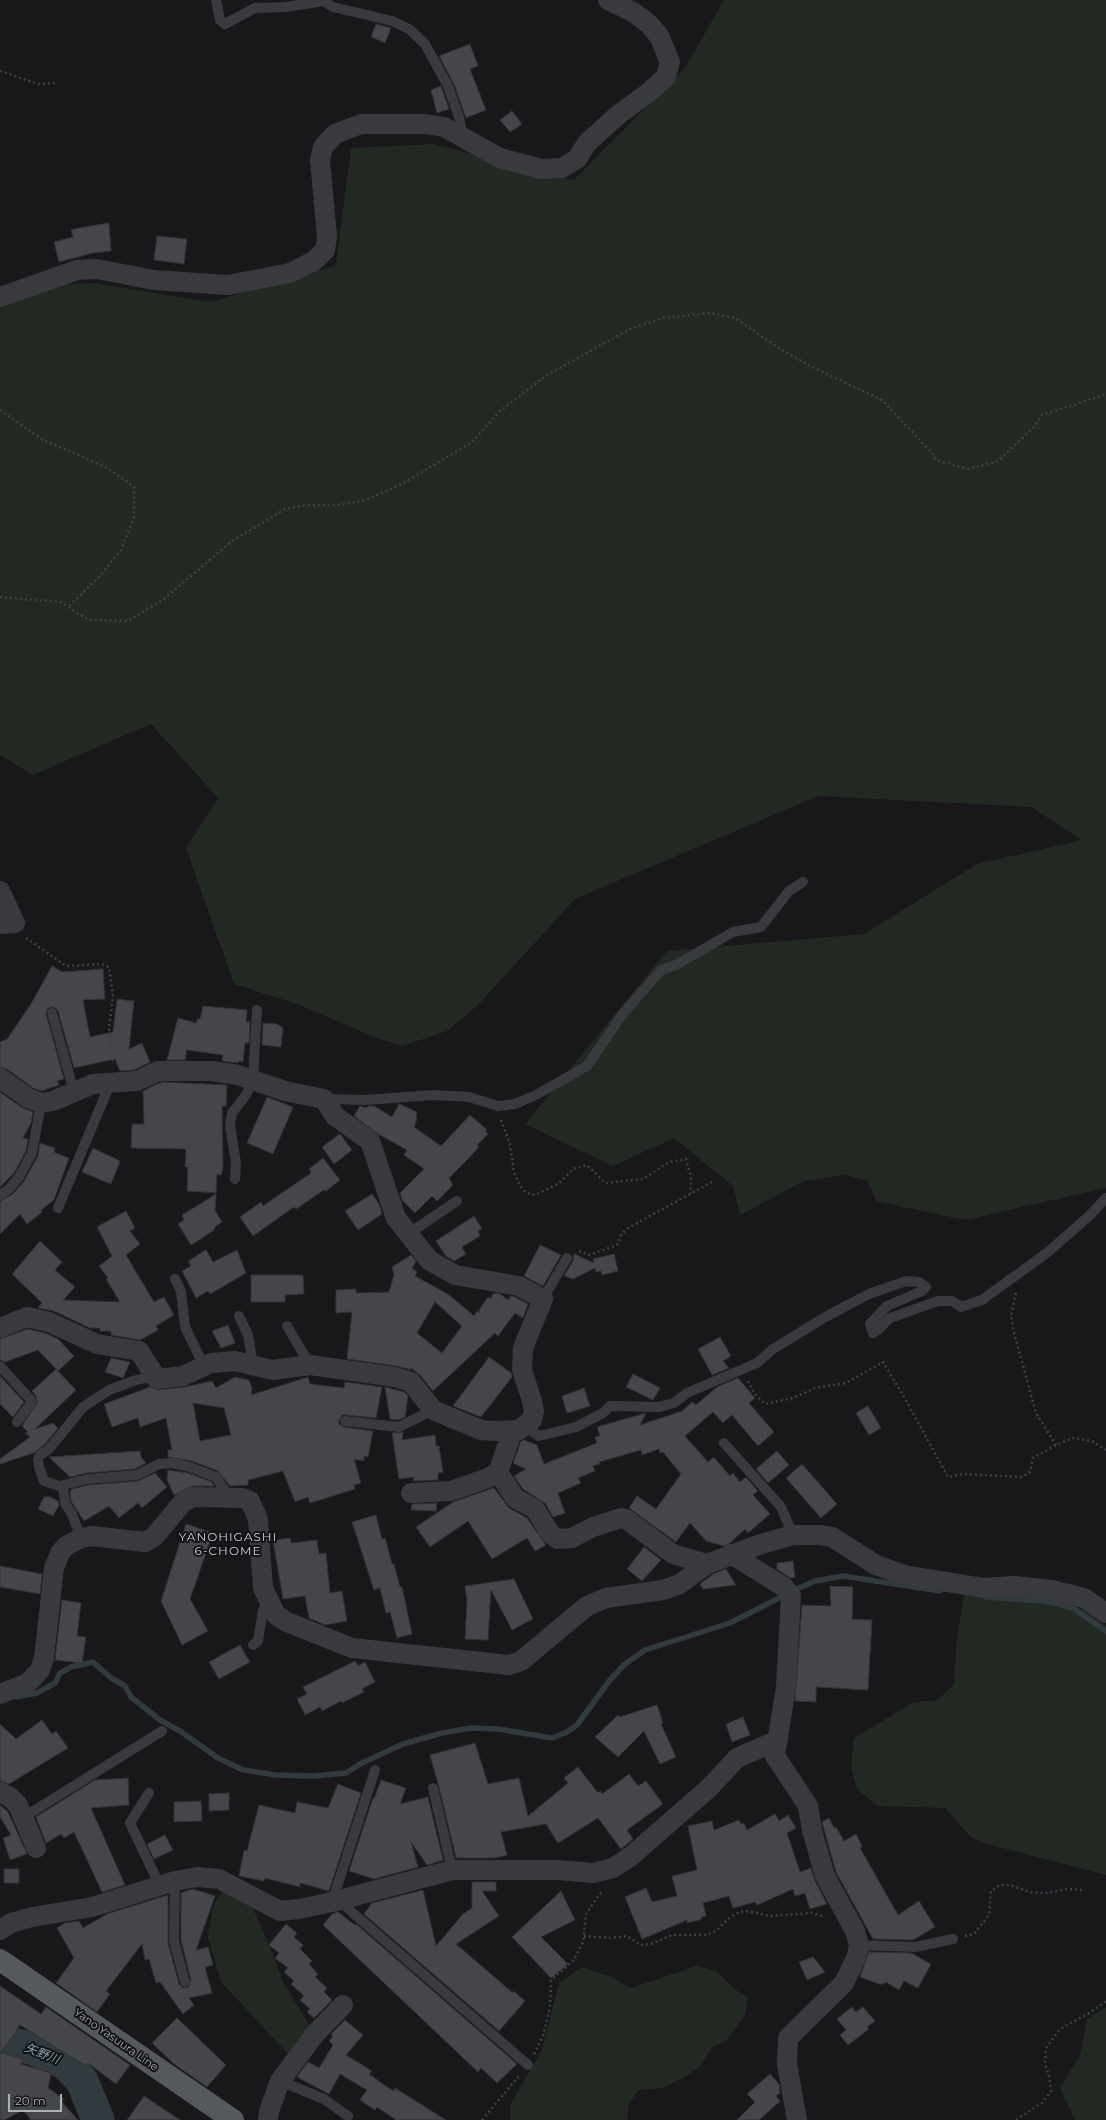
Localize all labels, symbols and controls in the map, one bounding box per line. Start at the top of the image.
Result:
district label: YANOHIGASHI 6-CHOME [179,1530,277,1558]
street label: Yano Yasuura Line [71,2006,161,2074]
water label: 矢野川 [23,2041,61,2067]
scale bar [10,2086,64,2112]
text: 20 m [15,2093,46,2108]

